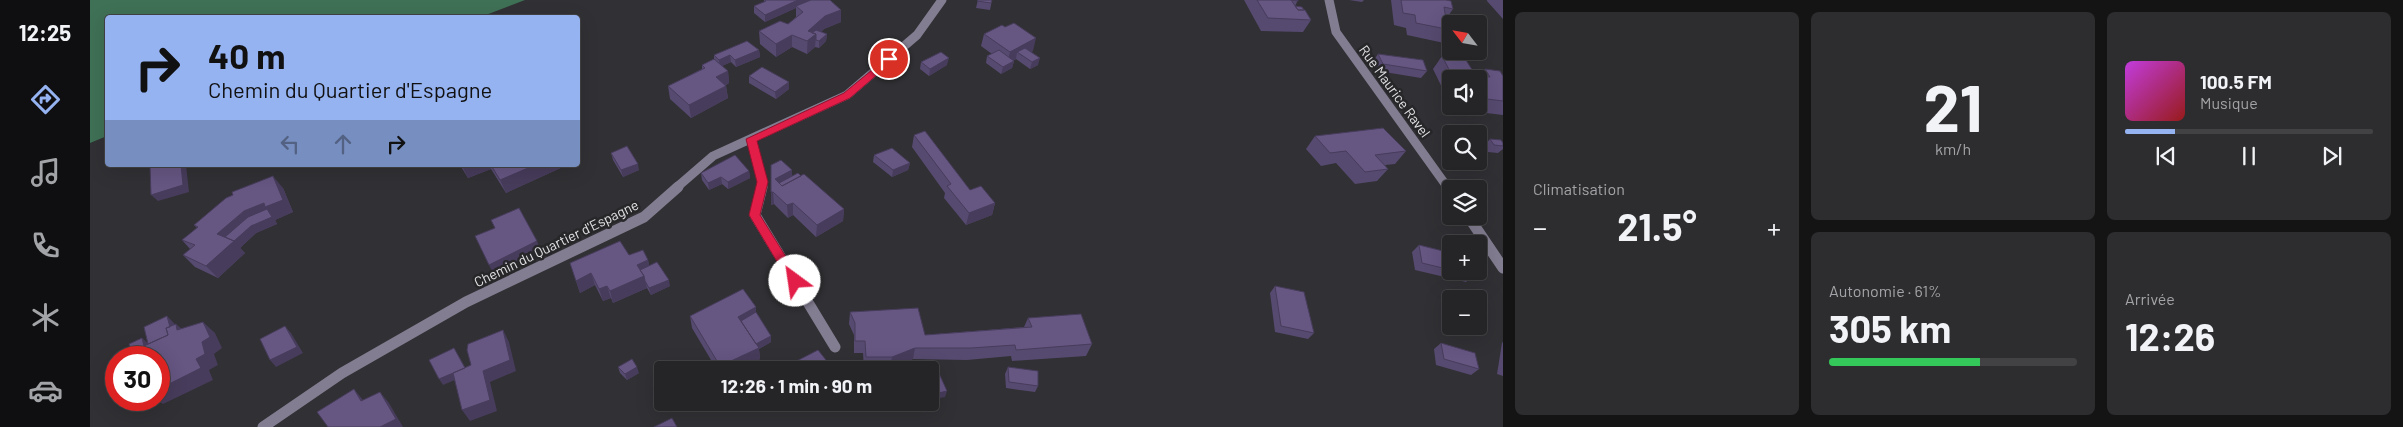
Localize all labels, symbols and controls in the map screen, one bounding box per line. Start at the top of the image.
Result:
north arrow [1442,15,1488,60]
map controls [1442,15,1487,335]
text: 12:25 [19,19,71,45]
text: 40 m [208,34,285,76]
icon: right [125,35,190,100]
pin [868,38,910,80]
street label: Rue Maurice Ravel [1356,42,1434,140]
icon: arrive [875,45,903,73]
text: 21 [1923,67,1983,145]
button: sound [1442,70,1487,115]
text: 100.5 FM [2200,70,2272,93]
text: Chemin du Quartier d'Espagne [208,76,492,102]
icon: directions [28,82,63,117]
text: Musique [2200,93,2258,112]
button: search [1442,125,1487,170]
icon: left [276,130,304,158]
icon: ahead [329,130,357,158]
icon: right [382,130,410,158]
text: km/h [1935,139,1971,158]
icon: previous [2152,142,2180,170]
icon: pause [2235,142,2263,170]
icon: next [2318,142,2346,170]
icon: music [28,155,63,190]
text: Climatisation [1533,179,1625,198]
button: layers [1442,180,1487,225]
street label: Chemin du Quartier d'Espagne [471,196,641,290]
text: 21.5° [1617,203,1697,249]
text: − [1533,210,1547,244]
text: + [1767,210,1781,244]
icon: phone [28,228,63,263]
button: + [1442,235,1487,280]
position arrow [768,254,820,306]
text: Autonomie · 61% [1829,281,1942,300]
text: Arrivée [2125,289,2175,308]
button: − [1442,290,1487,335]
icon: climate [28,300,63,335]
text: 305 km [1829,305,1951,351]
text: 12:26 [2125,313,2215,359]
speed limit sign: 30 [105,346,170,411]
icon: car [28,373,63,408]
text: 12:26 · 1 min · 90 m [721,374,872,397]

